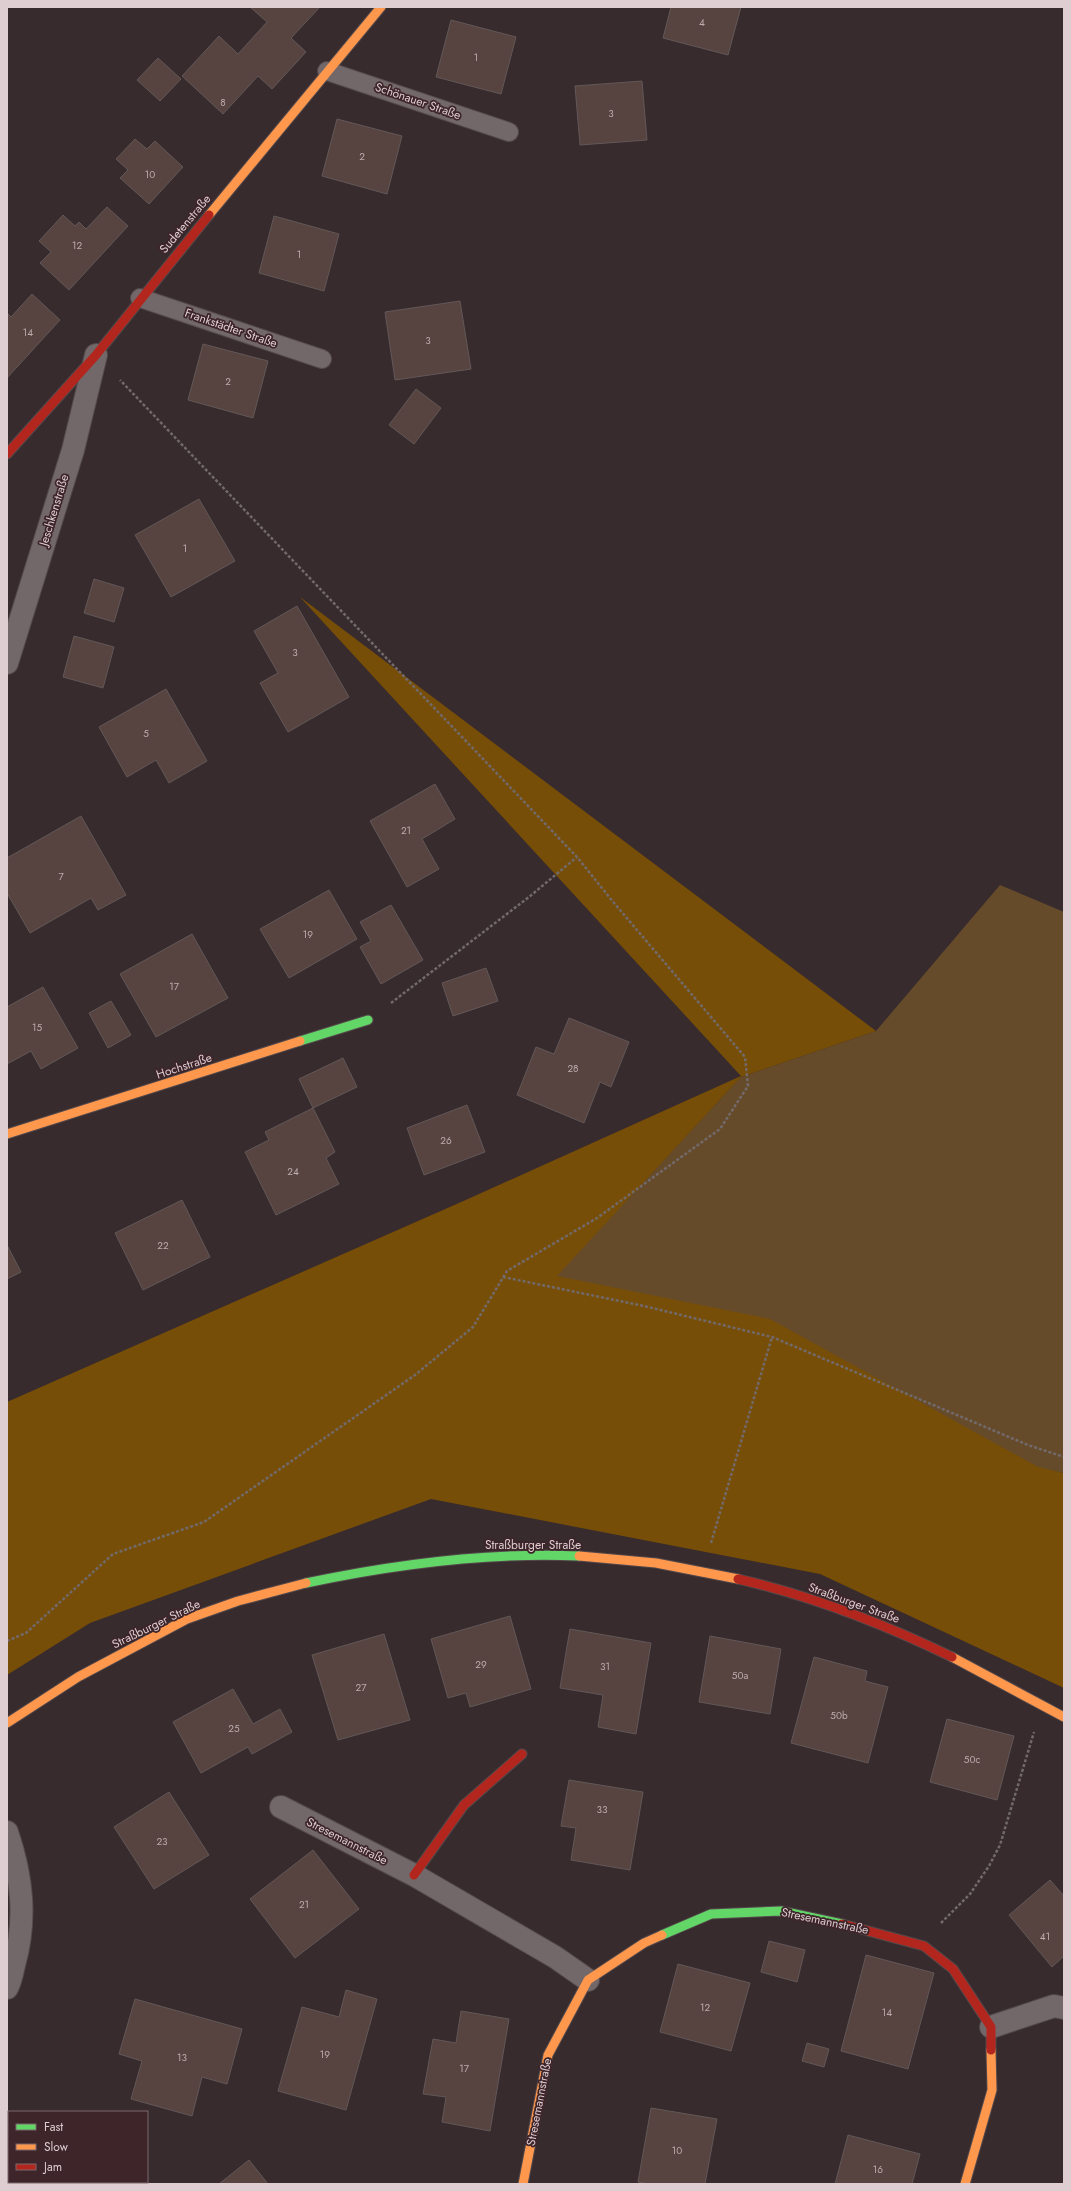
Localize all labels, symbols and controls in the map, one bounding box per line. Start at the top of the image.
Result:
house number: 4 [699,15,705,30]
house number: 1 [474,50,478,65]
street label: Schönauer Straße [373,78,463,124]
house number: 8 [220,95,226,110]
house number: 3 [608,106,614,121]
house number: 2 [359,149,365,164]
house number: 10 [145,167,155,182]
street label: Sudetenstraße [155,191,215,257]
house number: 12 [72,238,82,253]
house number: 1 [297,247,301,262]
street label: Frankstädter Straße [182,304,280,352]
house number: 14 [23,325,33,340]
house number: 3 [425,333,431,348]
house number: 2 [225,374,231,389]
street label: Jeschkenstraße [34,472,73,550]
house number: 1 [183,541,187,556]
house number: 3 [292,645,298,660]
house number: 5 [143,726,149,741]
house number: 21 [401,823,411,838]
house number: 7 [58,869,64,884]
house number: 19 [303,927,313,942]
house number: 17 [169,979,180,994]
house number: 15 [32,1020,42,1035]
street label: Hochstraße [154,1049,214,1083]
house number: 28 [567,1061,579,1076]
house number: 26 [440,1133,452,1148]
house number: 24 [287,1164,299,1179]
house number: 22 [157,1238,169,1253]
street label: Straßburger Straße [485,1536,581,1554]
street label: Straßburger Straße [806,1578,902,1628]
street label: Straßburger Straße [109,1595,203,1653]
house number: 29 [475,1657,487,1672]
house number: 31 [600,1659,610,1674]
house number: 50a [732,1668,748,1683]
house number: 27 [356,1680,367,1695]
house number: 50b [830,1708,848,1723]
house number: 25 [228,1721,240,1736]
house number: 50c [964,1752,980,1767]
house number: 33 [597,1802,608,1817]
street label: Stresemannstraße [303,1813,391,1869]
house number: 23 [156,1834,168,1849]
house number: 21 [299,1897,309,1912]
street label: Stresemannstraße [780,1903,870,1939]
house number: 41 [1040,1929,1050,1944]
house number: 12 [700,2000,710,2015]
house number: 14 [882,2005,892,2020]
house number: 19 [320,2047,330,2062]
house number: 13 [177,2050,188,2065]
street label: Stresemannstraße [522,2057,556,2147]
house number: 17 [459,2061,470,2076]
legend [8,2111,148,2183]
text: Fast [44,2118,63,2136]
text: Slow [44,2138,69,2156]
house number: 10 [672,2143,682,2158]
text: Jam [42,2158,62,2176]
house number: 16 [873,2162,883,2177]

